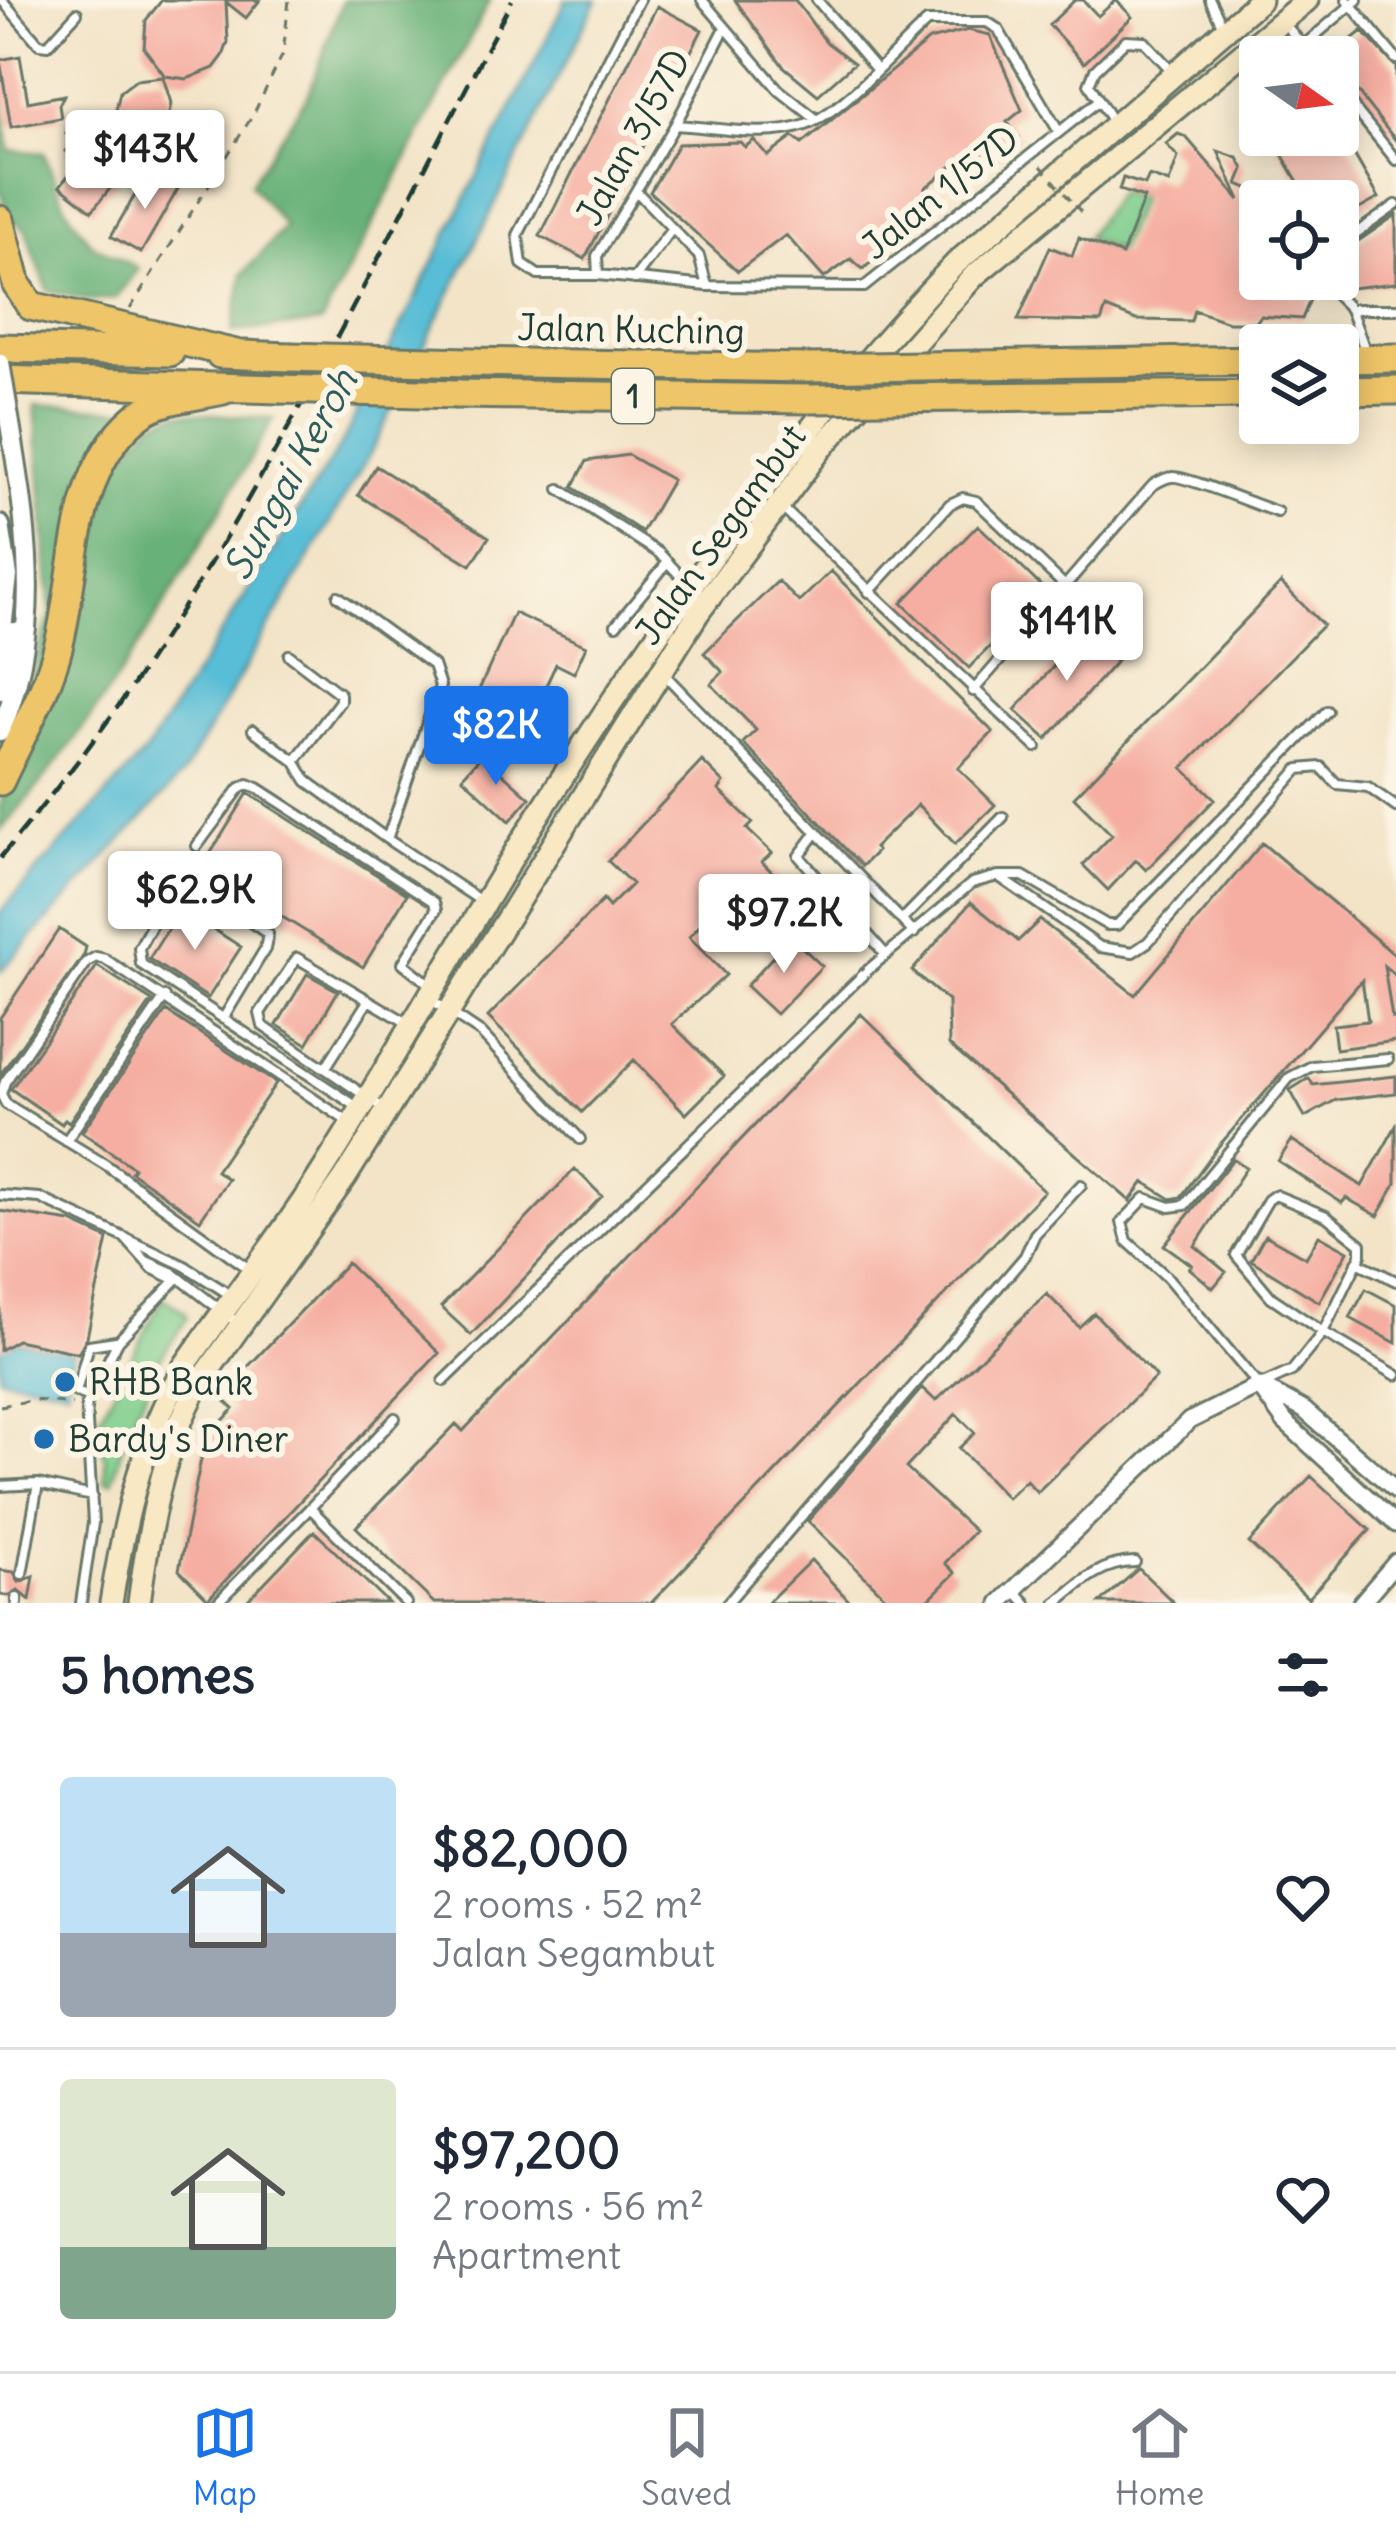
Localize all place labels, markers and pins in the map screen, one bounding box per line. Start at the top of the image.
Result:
pin: $143K [61,110,229,212]
pin: $141K [983,582,1151,684]
pin: $82K [425,686,567,788]
pin: $62.9K [97,851,293,953]
pin: $97.2K [686,874,882,976]
place label: RHB Bank [89,1360,253,1405]
marker: RHB Bank [52,1369,78,1395]
place label: Bardy's Diner [68,1417,289,1462]
marker: Bardy's Diner [31,1426,57,1452]

